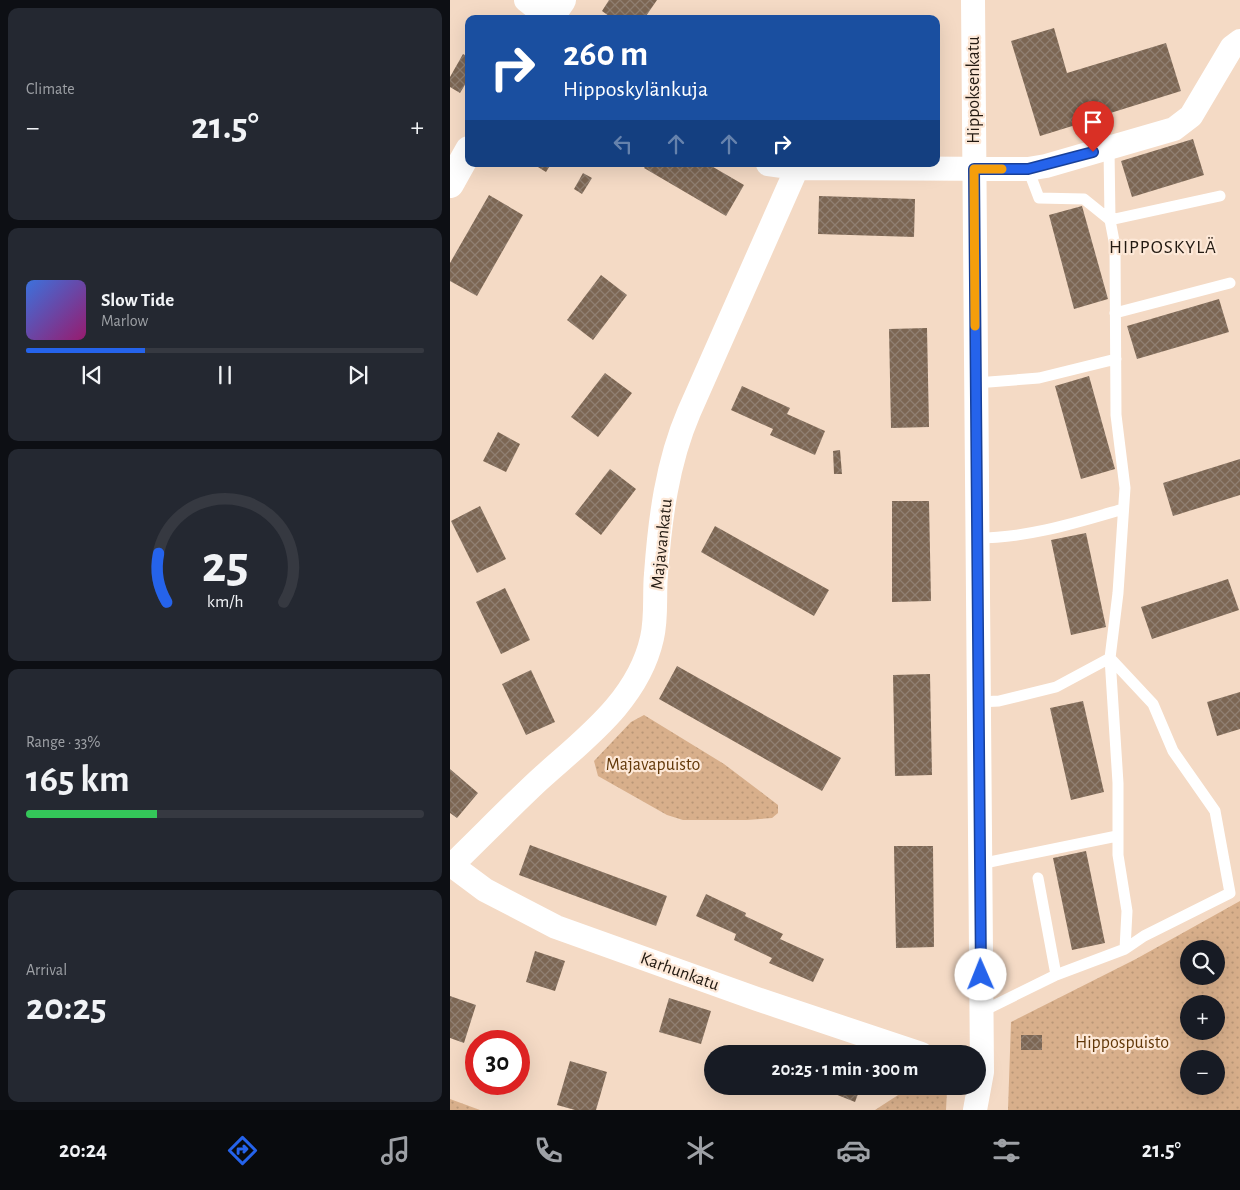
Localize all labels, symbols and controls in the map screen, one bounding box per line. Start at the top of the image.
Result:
icon: right [480,35,545,100]
street label: Hippoksenkatu [965,36,983,144]
text: 260 m [563,37,648,72]
text: Hipposkylänkuja [563,78,708,100]
text: Climate [26,81,75,97]
pin [1072,101,1114,152]
text: 21.5° [191,108,259,146]
icon: arrive [1079,108,1107,136]
text: − [26,114,39,142]
text: + [411,114,424,142]
icon: left [609,130,637,158]
icon: ahead [662,130,690,158]
icon: ahead [715,130,743,158]
icon: right [768,130,796,158]
district label: HIPPOSKYLÄ [1109,237,1217,257]
text: Slow Tide [101,291,174,310]
text: Marlow [101,313,148,329]
icon: previous [78,361,106,389]
icon: pause [211,361,239,389]
icon: next [344,361,372,389]
street label: Majavankatu [648,498,676,590]
text: 25 [202,539,248,591]
text: km/h [207,593,243,611]
text: Range · 33% [26,734,101,750]
park label: Majavapuisto [606,756,700,774]
text: 165 km [26,761,130,799]
map controls [1180,940,1225,1095]
button: search [1180,940,1225,985]
position arrow [954,948,1006,1000]
street label: Karhunkatu [638,949,721,994]
text: Arrival [26,962,67,978]
text: 20:25 [26,989,107,1027]
button: + [1180,995,1225,1040]
speed limit sign: 30 [465,1030,530,1095]
park label: Hippospuisto [1075,1034,1169,1052]
button: − [1180,1050,1225,1095]
text: 20:25 · 1 min · 300 m [772,1060,918,1079]
icon: directions [225,1133,260,1168]
icon: music [378,1133,413,1168]
icon: phone [531,1133,566,1168]
icon: climate [683,1133,718,1168]
icon: car [836,1133,871,1168]
icon: filters [989,1133,1024,1168]
text: 20:24 [59,1139,107,1161]
text: 21.5° [1142,1139,1181,1161]

